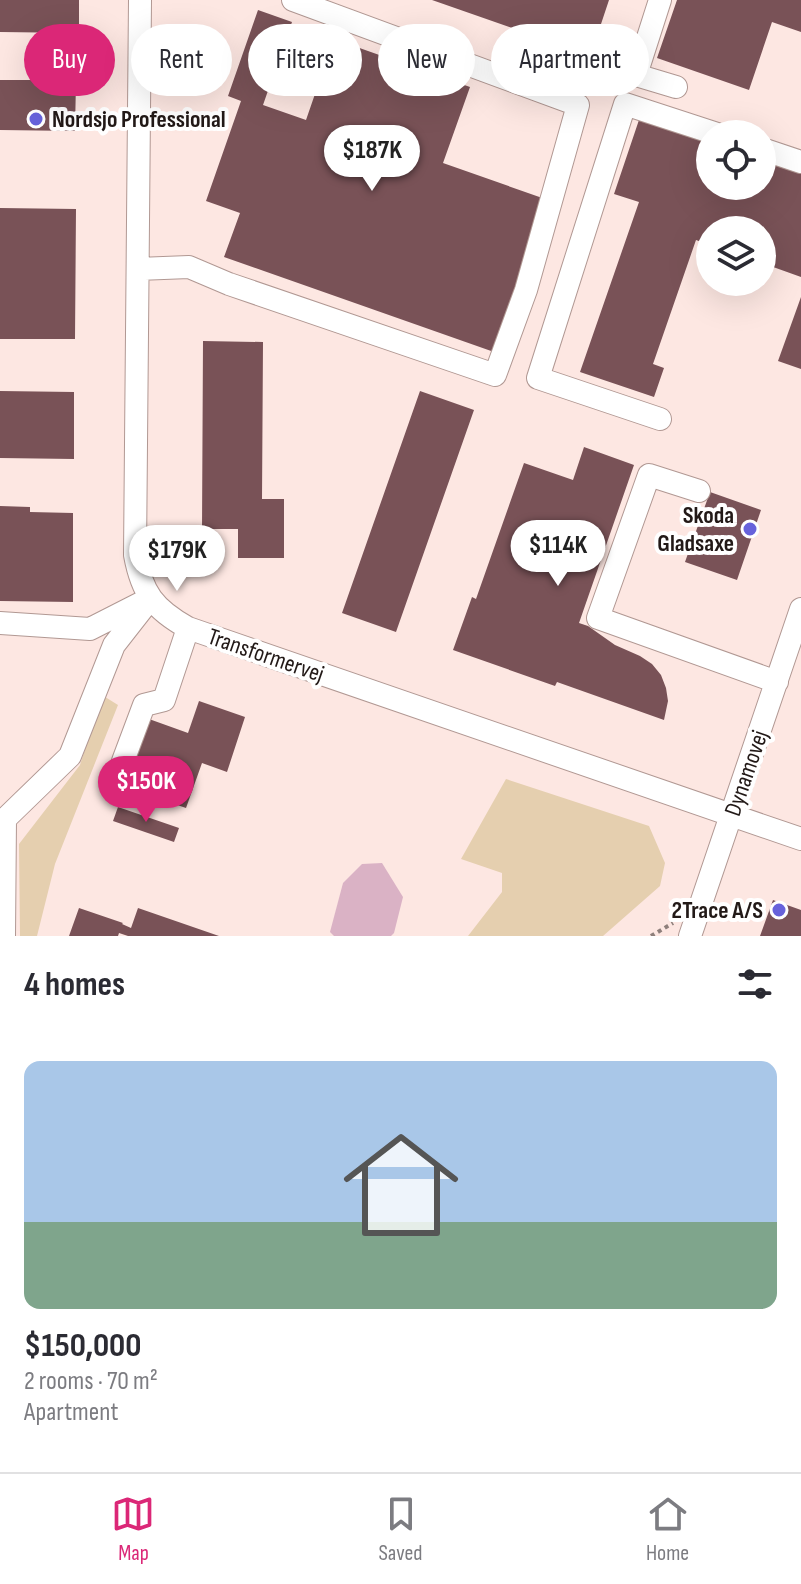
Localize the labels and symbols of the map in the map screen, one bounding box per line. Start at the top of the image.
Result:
place label: Nordsjo Professional [52,105,226,134]
marker: Nordsjo Professional [27,110,45,128]
pin: $187K [316,125,428,193]
place label: Skoda Gladsaxe [657,501,734,558]
pin: $114K [502,520,614,588]
marker: Skoda Gladsaxe [741,520,759,538]
pin: $179K [121,525,233,593]
street label: Transformervej [204,622,328,689]
street label: Dynamovej [718,726,775,820]
pin: $150K [90,756,202,824]
place label: 2Trace A/S [672,896,763,925]
marker: 2Trace A/S [770,901,788,919]

